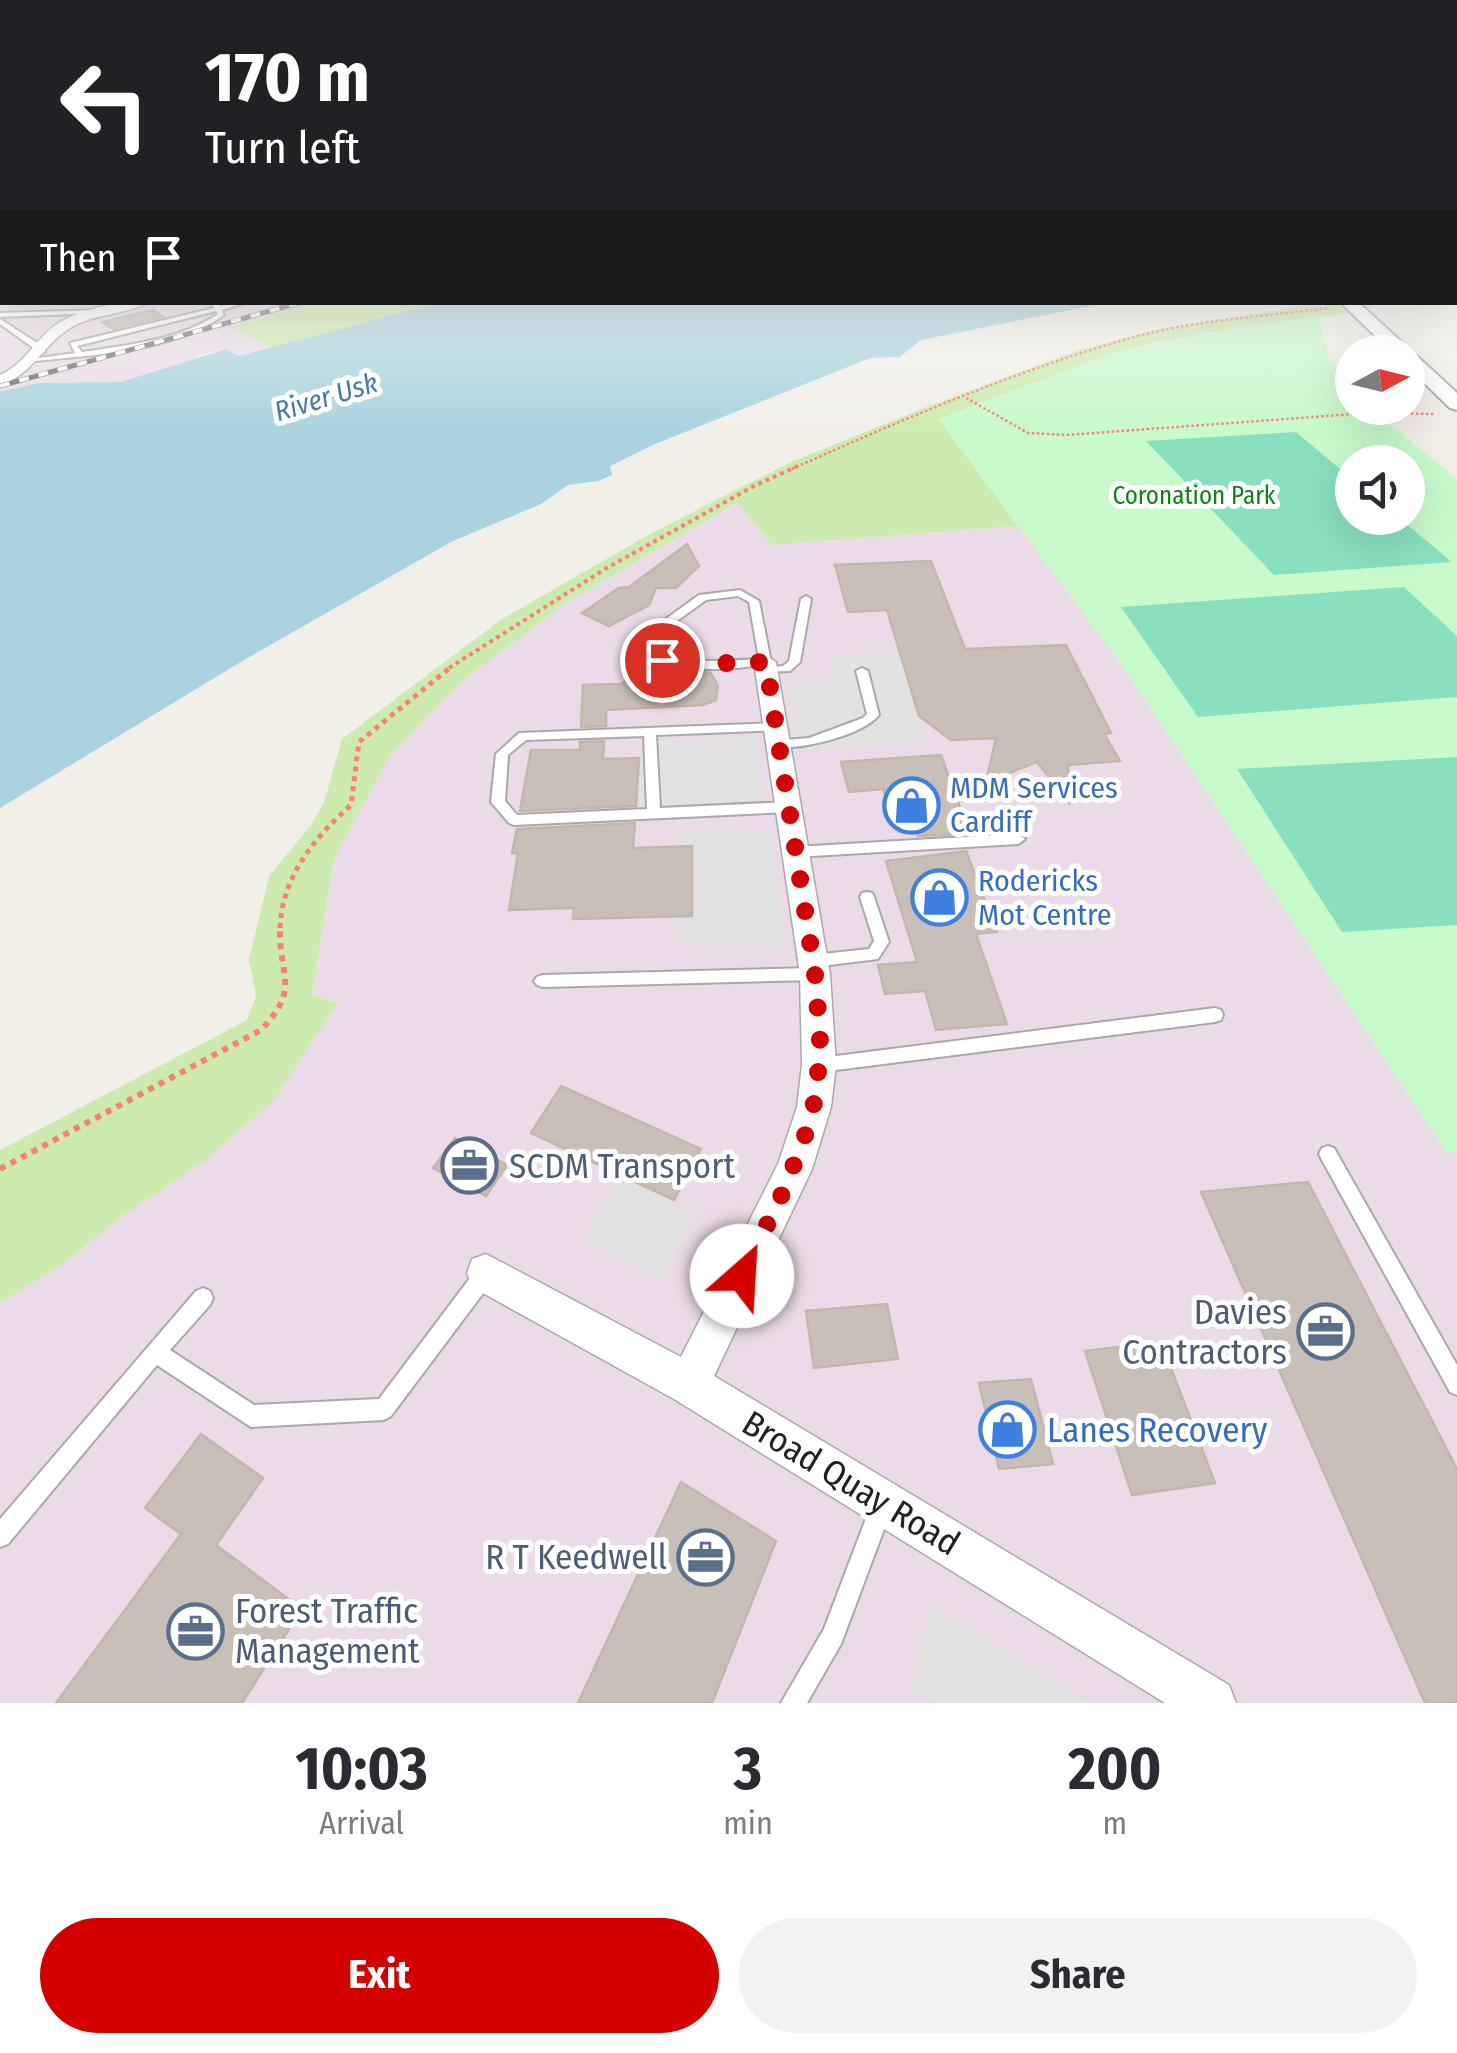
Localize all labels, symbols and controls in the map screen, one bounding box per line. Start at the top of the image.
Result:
text: 170 m [205,36,370,120]
icon: left [40,40,170,170]
text: Turn left [205,121,360,175]
icon: arrive [136,230,191,285]
text: Then [40,235,116,281]
north arrow [1335,335,1425,425]
map controls [1335,335,1425,535]
water label: River Usk [270,366,382,428]
button: sound [1335,445,1425,535]
park label: Coronation Park [1112,481,1276,511]
pin [620,618,705,703]
icon: arrive [635,633,690,688]
place label: MDM Services Cardiff [950,770,1118,840]
shop icon: MDM Services Cardiff [881,775,941,835]
place label: Rodericks Mot Centre [978,863,1112,933]
shop icon: Rodericks Mot Centre [909,868,969,928]
office icon: SCDM Transport [440,1136,500,1196]
place label: SCDM Transport [509,1145,735,1187]
position arrow [690,1224,794,1328]
place label: Davies Contractors [1122,1291,1287,1373]
office icon: Davies Contractors [1296,1302,1356,1362]
shop icon: Lanes Recovery [978,1400,1038,1460]
street label: Broad Quay Road [735,1402,967,1564]
place label: Lanes Recovery [1047,1409,1268,1451]
office icon: R T Keedwell [676,1527,736,1587]
place label: R T Keedwell [485,1536,667,1578]
place label: Forest Traffic Management [235,1590,420,1672]
office icon: Forest Traffic Management [166,1601,226,1661]
text: 10:03 [295,1733,428,1805]
text: 3 [734,1733,762,1805]
text: 200 [1068,1733,1162,1805]
text: Arrival [319,1804,404,1842]
text: min [723,1804,773,1842]
text: m [1103,1804,1127,1842]
button: Exit [40,1918,719,2033]
button: Share [739,1918,1417,2033]

